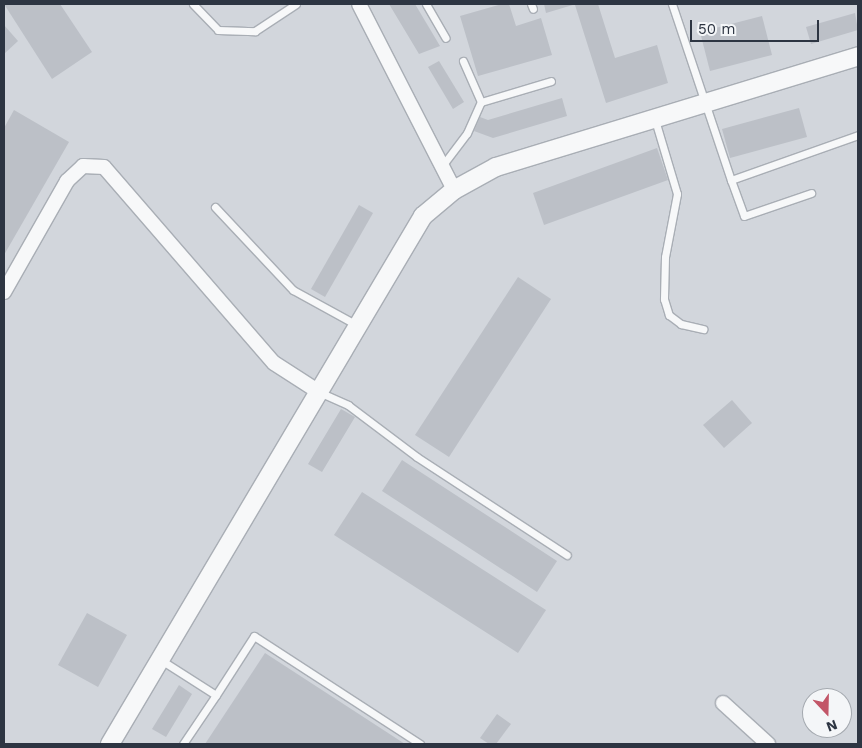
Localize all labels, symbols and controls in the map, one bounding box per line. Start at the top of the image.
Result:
scale bar [692,10,821,42]
text: 50 m [698,20,735,38]
north arrow [802,688,852,738]
text: N [824,717,840,735]

